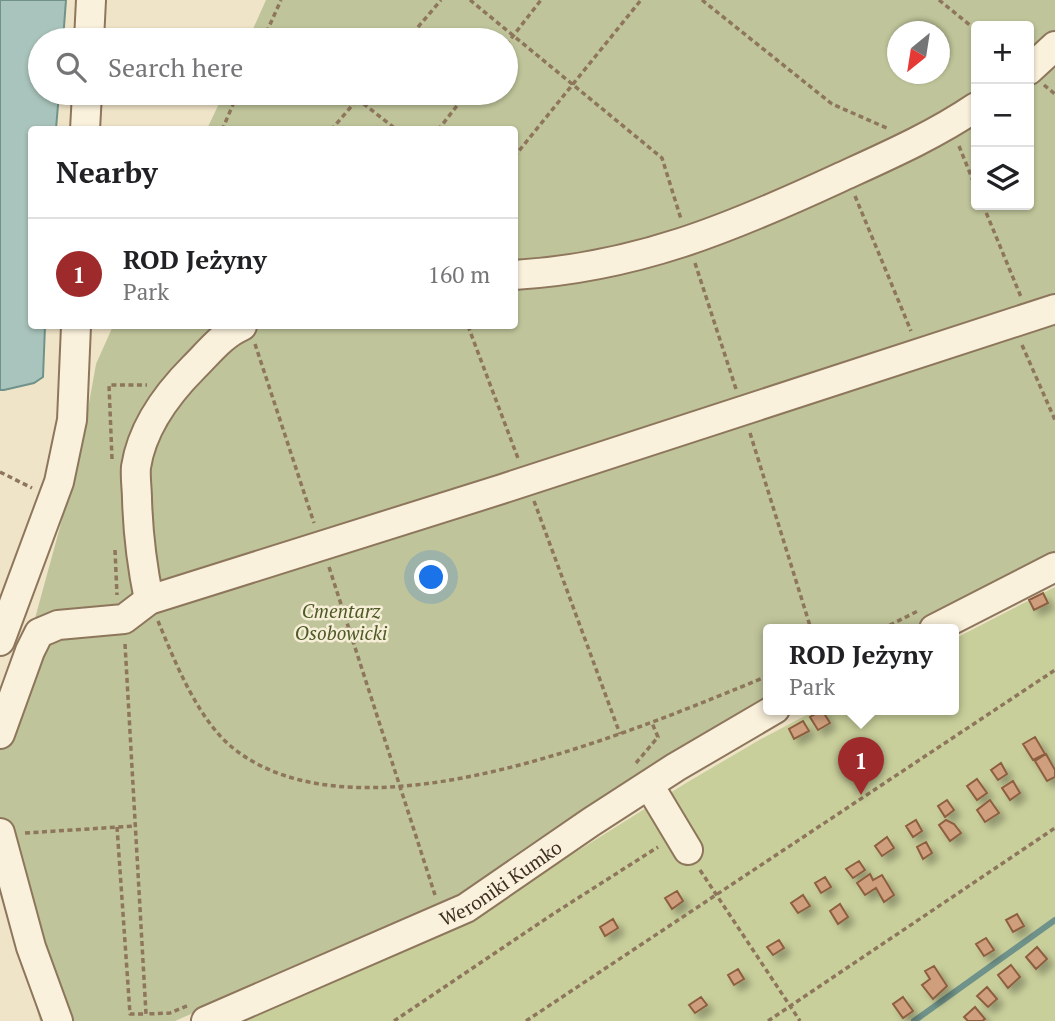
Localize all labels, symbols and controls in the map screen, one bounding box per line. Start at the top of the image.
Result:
north arrow [887,21,950,84]
map controls [971,21,1034,210]
button: + [971,21,1034,84]
search box [28,28,518,105]
icon: search [52,48,90,86]
text: Search here [108,50,243,84]
button: − [971,84,1034,147]
button: layers [971,147,1034,210]
text: Nearby [56,152,158,192]
text: ROD Jeżyny [123,242,267,276]
text: 1 [73,259,86,290]
text: 160 m [428,259,490,290]
text: Park [123,276,169,307]
your location [414,560,448,594]
park label: Cmentarz Osobowicki [295,598,388,645]
popup [763,624,959,715]
text: ROD Jeżyny [789,637,933,671]
text: Park [789,671,835,702]
pin: 1 [838,737,884,795]
street label: Weroniki Kumko [435,834,566,931]

